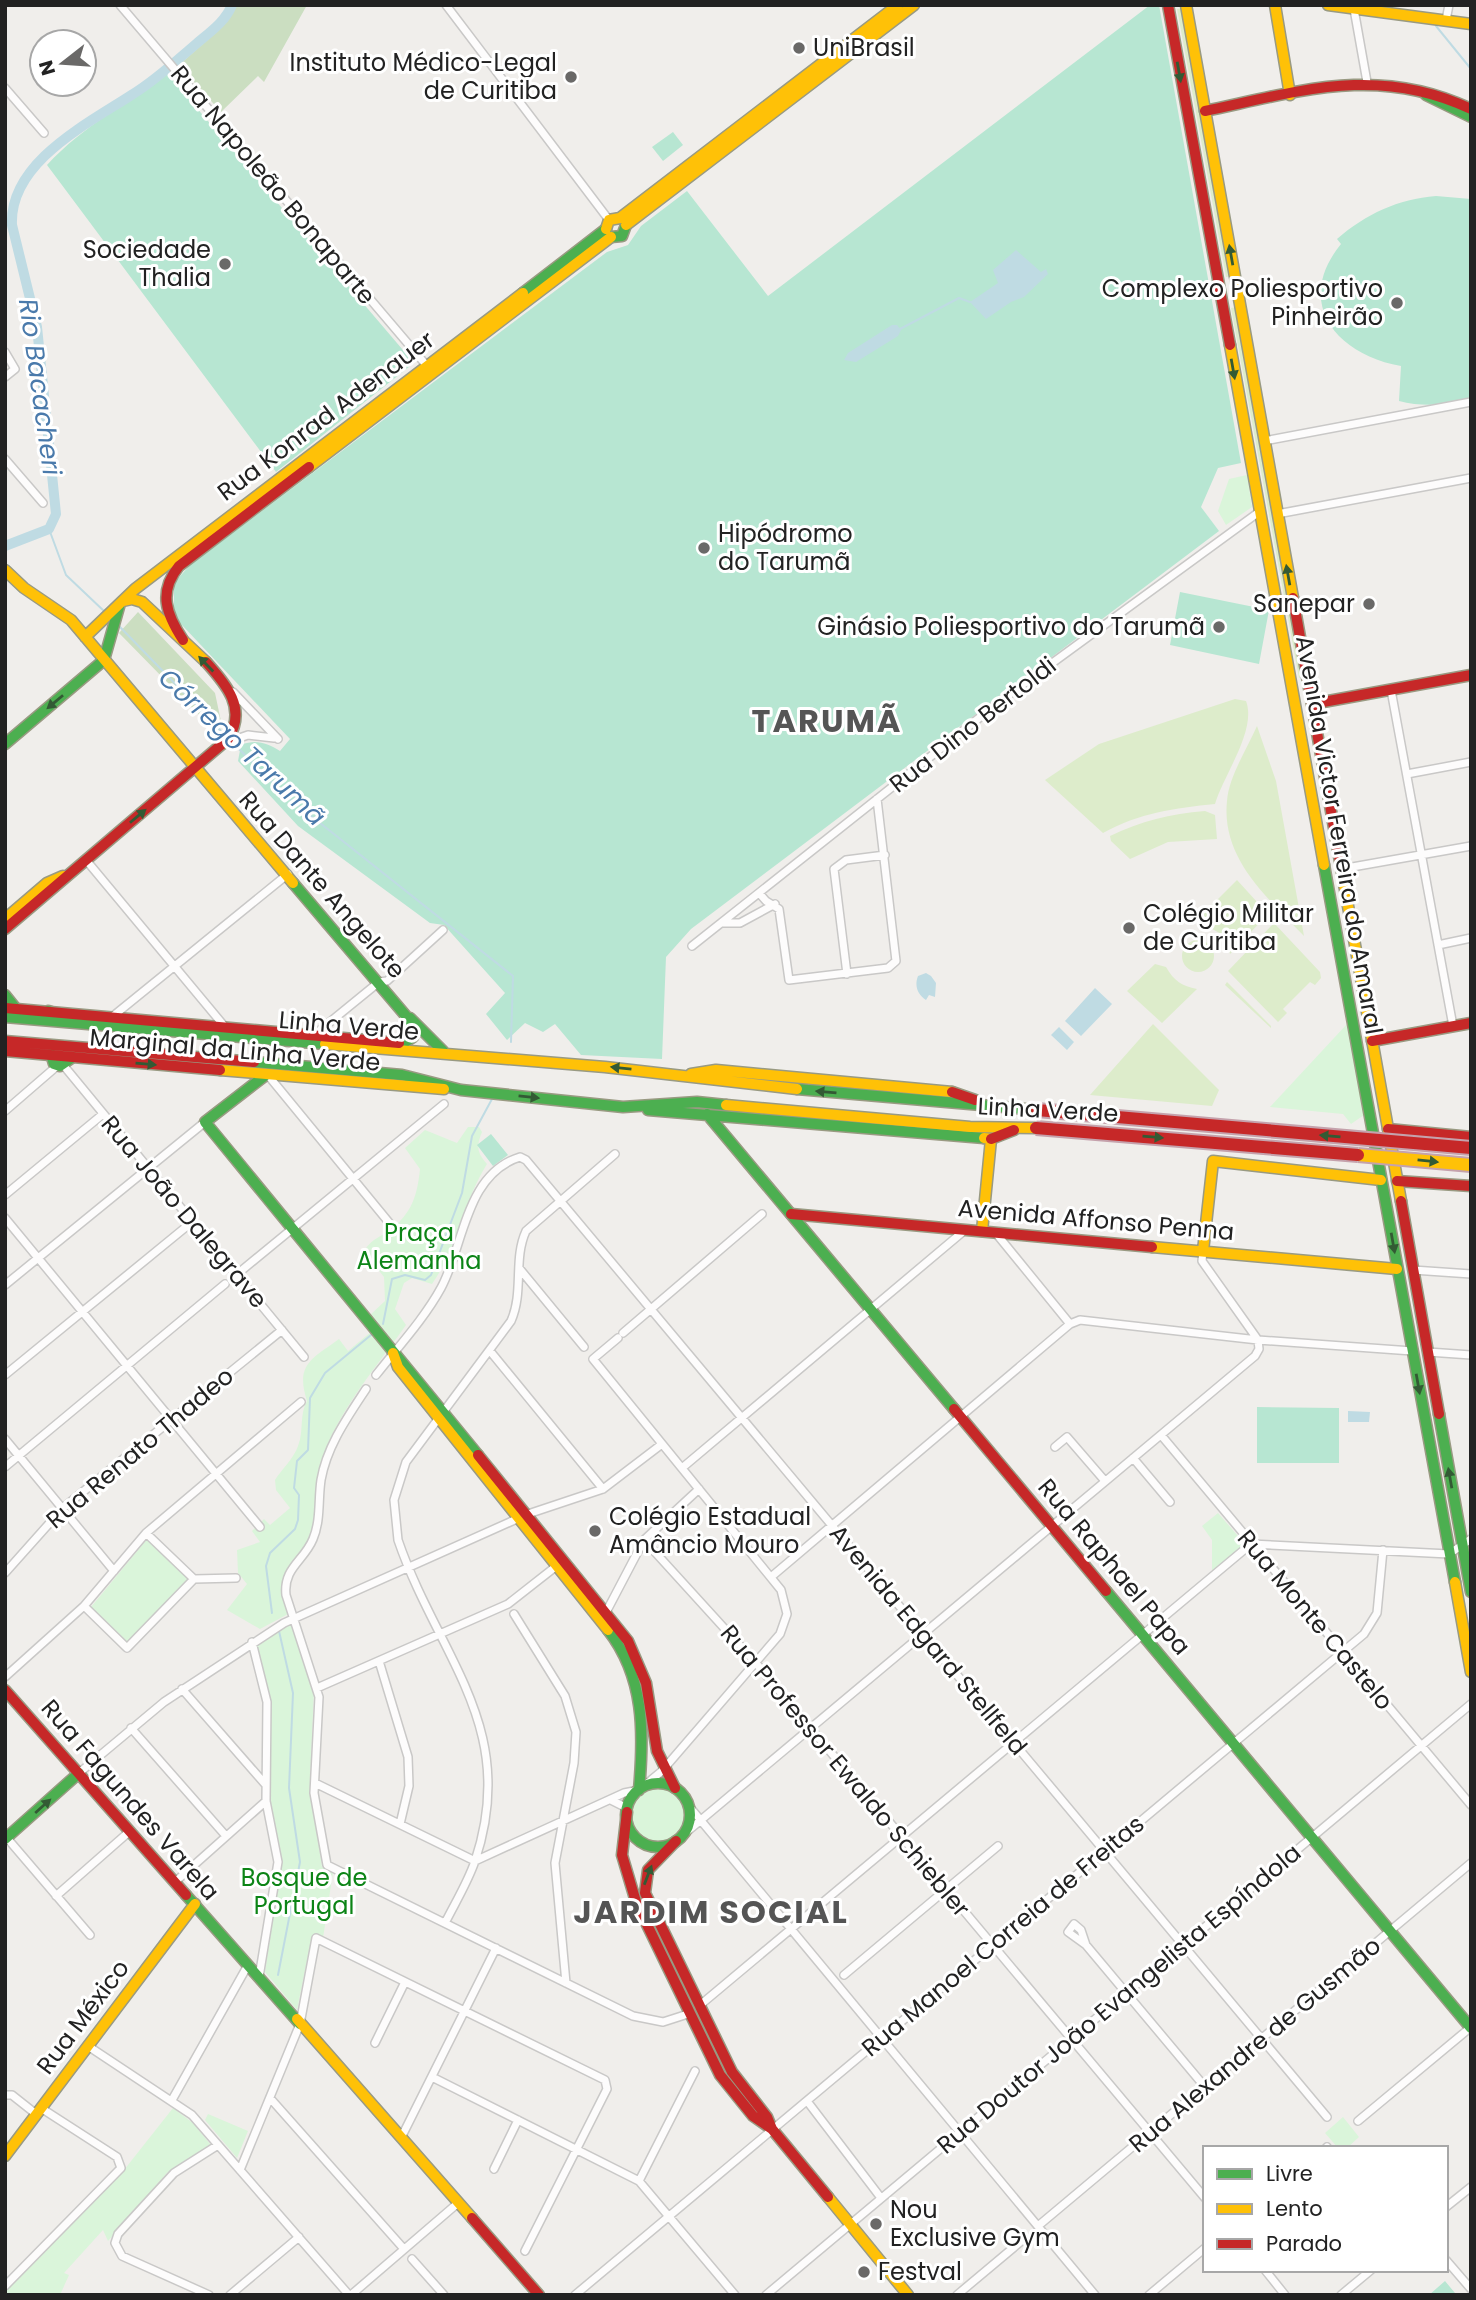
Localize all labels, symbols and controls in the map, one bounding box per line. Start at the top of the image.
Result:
north arrow [28,28,98,98]
place label: UniBrasil [813,31,915,64]
marker: UniBrasil [791,40,807,56]
place label: Instituto Médico-Legal de Curitiba [290,46,557,107]
text: N [32,57,62,79]
street label: Rua Napoleão Bonaparte [163,58,383,311]
one-way arrow [1174,62,1185,84]
marker: Instituto Médico-Legal de Curitiba [563,69,579,85]
place label: Sociedade Thalia [83,233,211,294]
one-way arrow [1225,244,1236,266]
marker: Sociedade Thalia [217,256,233,272]
place label: Complexo Poliesportivo Pinheirão [1102,272,1383,333]
marker: Complexo Poliesportivo Pinheirão [1389,295,1405,311]
water label: Rio Bacacheri [10,296,70,478]
street label: Rua Konrad Adenauer [211,323,441,508]
one-way arrow [1228,358,1239,380]
place label: Hipódromo do Tarumã [718,517,853,578]
marker: Hipódromo do Tarumã [696,540,712,556]
one-way arrow [1283,564,1294,586]
place label: Sanepar [1253,587,1355,620]
marker: Sanepar [1361,596,1377,612]
place label: Ginásio Poliesportivo do Tarumã [817,610,1205,643]
marker: Ginásio Poliesportivo do Tarumã [1211,619,1227,635]
street label: Avenida Victor Ferreira do Amaral [1288,633,1391,1037]
street label: Rua Dino Bertoldi [882,649,1063,800]
one-way arrow [198,656,214,673]
water label: Córrego Tarumã [151,660,333,834]
one-way arrow [46,694,63,709]
district label: TARUMÃ [752,698,902,743]
street label: Rua Dante Angelote [232,784,413,986]
one-way arrow [130,809,147,824]
place label: Colégio Militar de Curitiba [1143,897,1314,958]
marker: Colégio Militar de Curitiba [1121,920,1137,936]
street label: Linha Verde [277,1003,421,1048]
street label: Marginal da Linha Verde [88,1020,382,1079]
one-way arrow [135,1059,157,1070]
one-way arrow [610,1063,632,1074]
one-way arrow [815,1086,837,1097]
street label: Linha Verde [977,1089,1119,1130]
one-way arrow [518,1092,540,1103]
street label: Rua João Dalegrave [94,1108,275,1315]
one-way arrow [1318,1130,1340,1141]
one-way arrow [1142,1132,1164,1143]
one-way arrow [1417,1156,1439,1167]
street label: Avenida Affonso Penna [956,1191,1236,1248]
park label: Praça Alemanha [357,1216,481,1277]
one-way arrow [1387,1232,1398,1254]
street label: Rua Renato Thadeo [39,1359,240,1536]
one-way arrow [1413,1373,1424,1395]
one-way arrow [1445,1467,1456,1489]
street label: Rua Raphael Papa [1031,1471,1198,1662]
place label: Colégio Estadual Amâncio Mouro [609,1500,811,1561]
street label: Avenida Edgard Stellfeld [822,1517,1035,1762]
street label: Rua Monte Castelo [1230,1522,1401,1717]
marker: Colégio Estadual Amâncio Mouro [587,1523,603,1539]
street label: Rua Professor Ewaldo Schiebler [713,1618,978,1924]
street label: Rua Fagundes Varela [34,1692,227,1907]
one-way arrow [34,1798,51,1814]
street label: Rua Manoel Correia de Freitas [854,1807,1151,2064]
street label: Rua Doutor João Evangelista Espíndola [930,1836,1308,2161]
park label: Bosque de Portugal [241,1861,367,1922]
one-way arrow [643,1864,654,1885]
district label: JARDIM SOCIAL [573,1889,849,1934]
street label: Rua Alexandre de Gusmão [1122,1929,1388,2160]
street label: Rua México [29,1953,137,2081]
legend [1203,2146,1448,2272]
text: Livre [1266,2159,1313,2188]
place label: Nou Exclusive Gym [890,2193,1060,2254]
text: Lento [1266,2194,1323,2223]
marker: Nou Exclusive Gym [868,2216,884,2232]
text: Parado [1266,2229,1342,2258]
place label: Festval [878,2255,962,2288]
marker: Festval [856,2264,872,2280]

